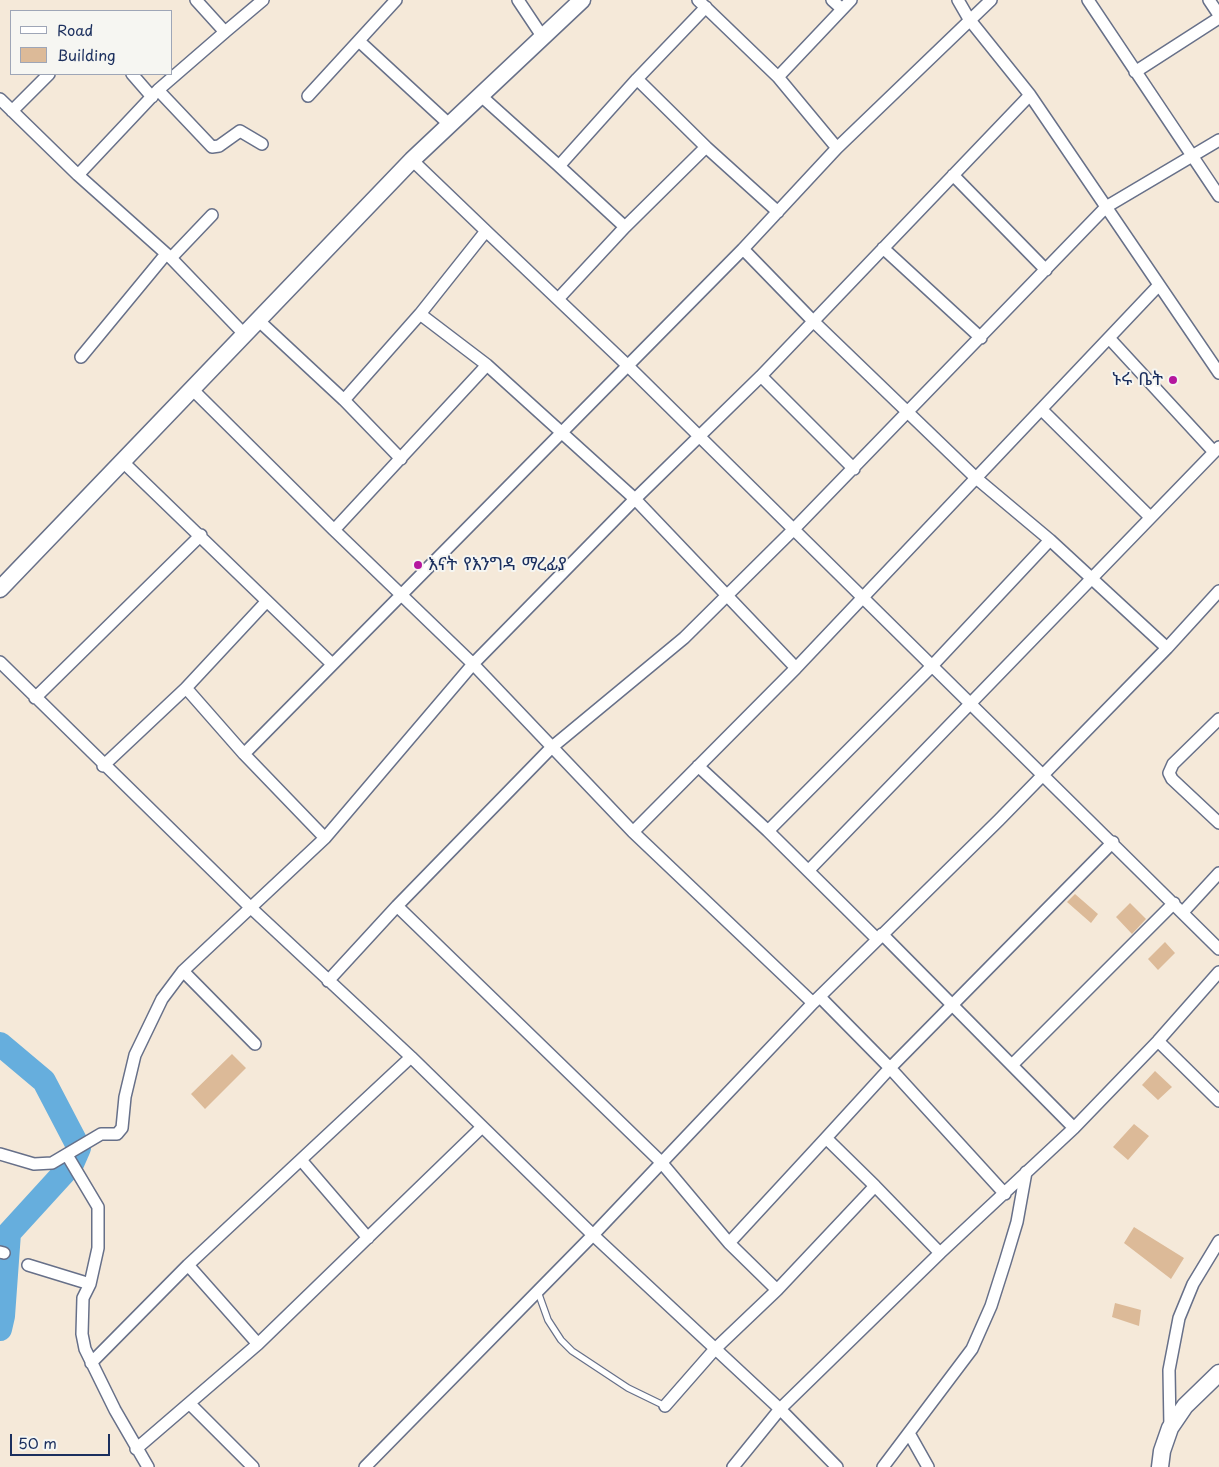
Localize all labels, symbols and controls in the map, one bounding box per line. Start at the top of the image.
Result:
legend [10,10,172,75]
text: Road [57,18,93,41]
text: Building [57,43,116,66]
place label: ኑሩ ቤት [1112,369,1163,391]
marker: ኑሩ ቤት [1167,374,1179,386]
place label: እናት የእንግዳ ማረፊያ [428,554,567,576]
marker: እናት የእንግዳ ማረፊያ [412,559,424,571]
scale bar [12,1424,112,1456]
text: 50 m [18,1431,57,1454]

